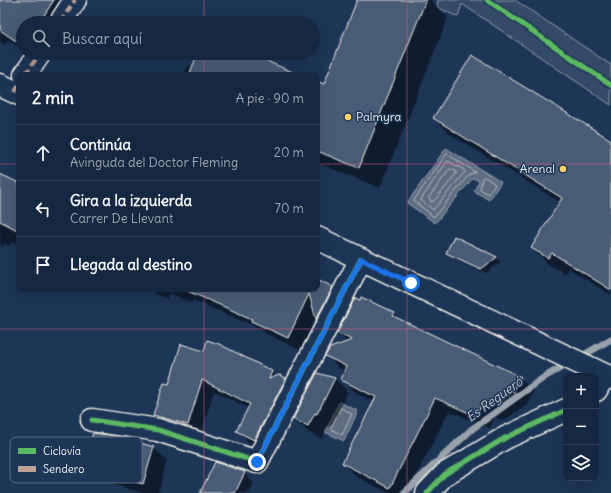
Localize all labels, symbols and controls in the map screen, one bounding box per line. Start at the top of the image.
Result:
search box [16,16,320,60]
icon: search [30,27,52,49]
text: Buscar aquí [62,29,142,48]
text: 2 min [32,87,74,109]
text: A pie · 90 m [236,90,304,107]
place label: Palmyra [356,109,402,124]
marker: Palmyra [343,112,353,122]
text: Continúa [70,135,131,154]
icon: ahead [32,142,54,164]
text: 20 m [274,144,304,161]
text: Avinguda del Doctor Fleming [70,154,238,171]
place label: Arenal [520,161,555,176]
marker: Arenal [558,164,568,174]
text: Gira a la izquierda [70,191,192,210]
icon: left [32,198,54,220]
text: 70 m [275,200,304,217]
text: Carrer De Llevant [70,210,173,227]
icon: arrive [32,254,54,276]
text: Llegada al destino [70,255,192,274]
route start [402,274,420,292]
water label: Es Regueró [463,373,527,426]
map controls [563,373,599,481]
button: + [563,373,599,409]
button: − [563,409,599,445]
legend [10,437,142,483]
text: Ciclovía [43,444,81,458]
button: layers [563,445,599,481]
route end [248,453,266,471]
text: Sendero [43,462,84,476]

